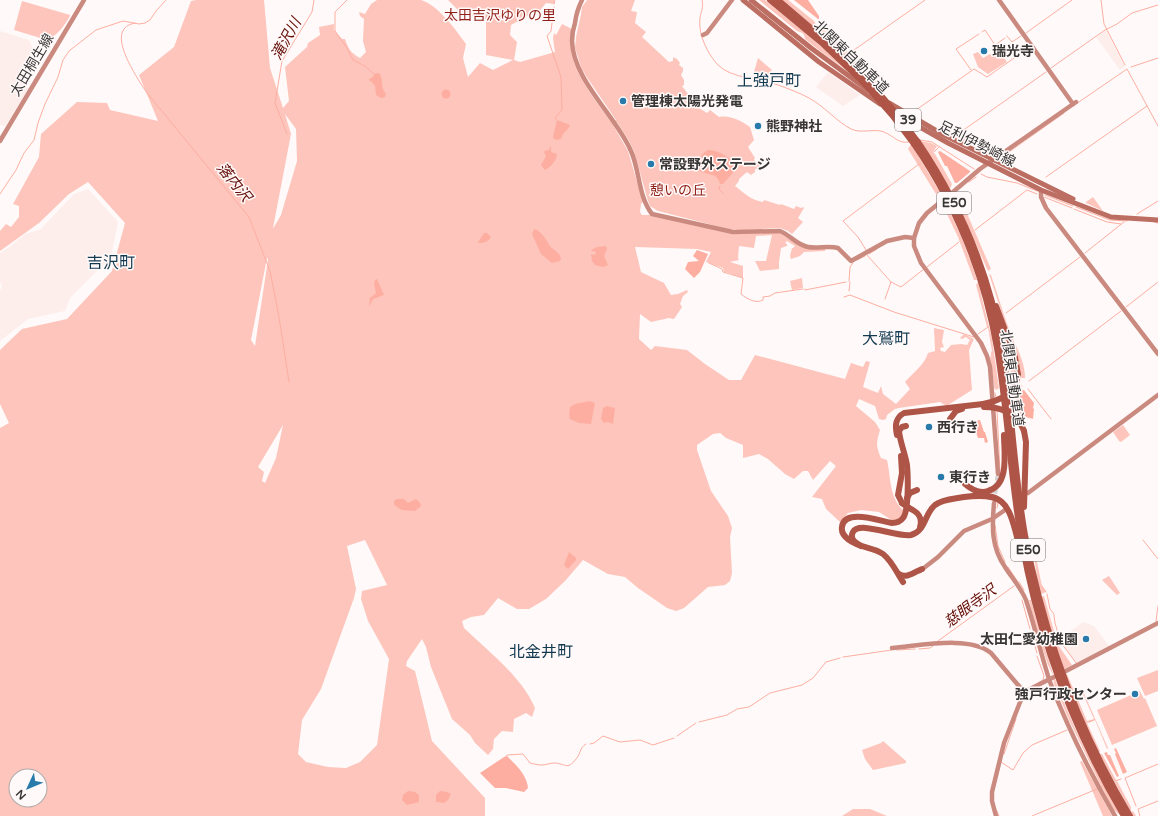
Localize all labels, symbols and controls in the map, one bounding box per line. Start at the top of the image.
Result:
park label: 太田吉沢ゆりの里 [444,7,556,24]
water label: 滝沢川 [267,13,306,63]
street label: 北関東自動車道 [810,17,892,97]
street label: 太田桐生線 [7,31,57,99]
place label: 瑞光寺 [992,43,1034,60]
marker: 瑞光寺 [979,46,989,56]
district label: 上強戸町 [737,71,801,91]
place label: 管理棟太陽光発電 [631,93,743,110]
marker: 管理棟太陽光発電 [618,96,628,106]
road number: 39 [895,109,921,131]
street label: 足利伊勢崎線 [936,117,1018,171]
place label: 熊野神社 [766,118,822,135]
marker: 熊野神社 [753,121,763,131]
place label: 常設野外ステージ [659,156,771,173]
water label: 落内沢 [213,159,256,207]
marker: 常設野外ステージ [646,159,656,169]
park label: 憩いの丘 [650,182,706,199]
road number: E50 [937,192,971,214]
district label: 吉沢町 [87,253,135,273]
street label: 北関東自動車道 [997,328,1027,428]
district label: 大鷲町 [862,329,910,349]
place label: 西行き [937,419,979,436]
marker: 西行き [924,422,934,432]
place label: 東行き [949,469,991,486]
marker: 東行き [936,472,946,482]
road number: E50 [1011,539,1045,561]
water label: 慈眼寺沢 [940,580,1001,631]
place label: 太田仁愛幼稚園 [980,631,1078,648]
marker: 太田仁愛幼稚園 [1081,634,1091,644]
district label: 北金井町 [509,642,573,662]
place label: 強戸行政センター [1015,686,1127,703]
marker: 強戸行政センター [1130,689,1140,699]
north arrow [8,768,48,808]
text: N [13,787,29,802]

